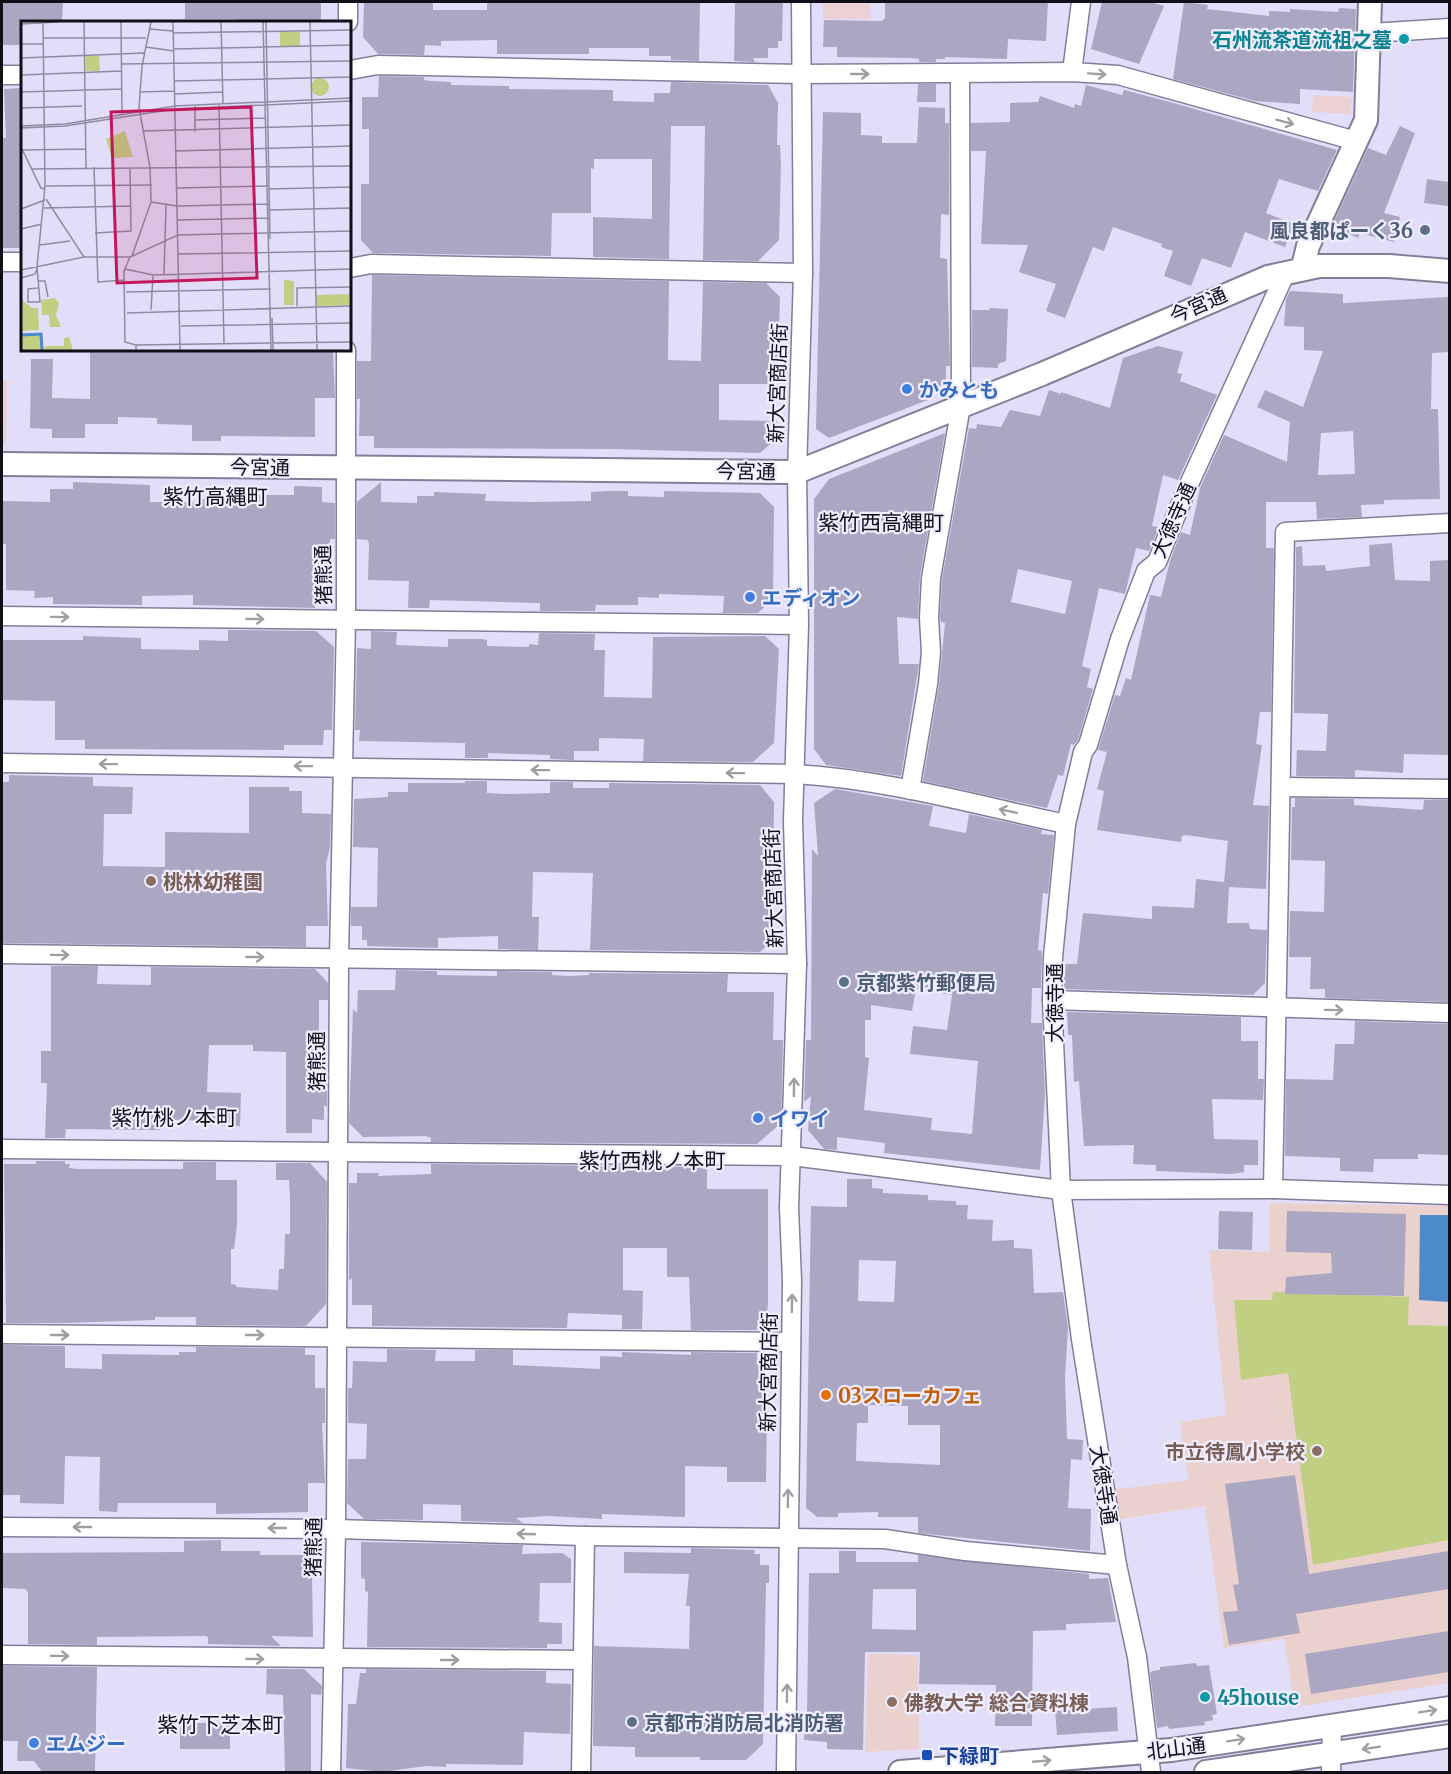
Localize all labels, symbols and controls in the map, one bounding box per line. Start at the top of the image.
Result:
inset map [21,21,351,351]
place label: 石州流茶道流祖之墓 [1212,27,1392,52]
marker: 石州流茶道流祖之墓 [1397,32,1411,46]
one-way arrow [849,68,869,80]
one-way arrow [1086,69,1106,80]
one-way arrow [1276,117,1295,128]
place label: 風良都ぱーく36 [1269,218,1413,243]
marker: 風良都ぱーく36 [1418,223,1432,237]
street label: 今宮通 [1166,281,1230,329]
street label: 新大宮商店街 [762,323,792,443]
place label: かみとも [919,377,999,402]
marker: かみとも [900,382,914,396]
street label: 今宮通 [230,454,290,480]
street label: 今宮通 [716,458,776,484]
street label: 大徳寺通 [1145,478,1201,562]
district label: 紫竹高縄町 [163,483,268,510]
district label: 紫竹西高縄町 [818,509,944,536]
street label: 猪熊通 [310,545,336,605]
place label: エディオン [762,585,861,610]
marker: エディオン [743,590,757,604]
one-way arrow [49,611,69,623]
one-way arrow [244,614,264,625]
one-way arrow [99,759,119,770]
one-way arrow [294,760,314,772]
one-way arrow [531,764,551,776]
one-way arrow [726,767,746,779]
one-way arrow [999,805,1018,817]
street label: 新大宮商店街 [758,828,788,948]
place label: 桃林幼稚園 [163,869,263,894]
marker: 桃林幼稚園 [144,874,158,888]
one-way arrow [49,949,69,961]
one-way arrow [244,951,264,963]
street label: 大徳寺通 [1042,963,1067,1043]
place label: 京都紫竹郵便局 [856,970,996,995]
marker: 京都紫竹郵便局 [837,975,851,989]
one-way arrow [1323,1005,1343,1016]
street label: 猪熊通 [304,1031,329,1091]
one-way arrow [788,1078,800,1098]
district label: 紫竹桃ノ本町 [111,1104,237,1131]
place label: イワイ [770,1106,830,1131]
marker: イワイ [751,1111,765,1125]
district label: 紫竹西桃ノ本町 [579,1147,726,1174]
one-way arrow [786,1294,797,1314]
street label: 新大宮商店街 [754,1312,782,1432]
one-way arrow [49,1329,69,1341]
one-way arrow [244,1329,264,1341]
place label: 03スローカフェ [838,1383,982,1408]
marker: 03スローカフェ [819,1388,833,1402]
place label: 市立待鳳小学校 [1165,1439,1305,1464]
street label: 大徳寺通 [1085,1444,1123,1526]
marker: 市立待鳳小学校 [1310,1444,1324,1458]
one-way arrow [782,1489,794,1509]
street label: 猪熊通 [300,1517,326,1577]
one-way arrow [73,1521,93,1533]
one-way arrow [268,1522,288,1534]
one-way arrow [517,1528,537,1540]
one-way arrow [49,1650,69,1662]
one-way arrow [244,1653,264,1665]
one-way arrow [439,1654,459,1666]
one-way arrow [781,1684,793,1704]
place label: 45house [1217,1685,1299,1710]
place label: 佛教大学 総合資料棟 [904,1690,1089,1715]
marker: 45house [1198,1690,1212,1704]
marker: 佛教大学 総合資料棟 [885,1695,899,1709]
one-way arrow [1418,1705,1438,1716]
place label: 京都市消防局北消防署 [644,1710,844,1735]
district label: 紫竹下芝本町 [157,1711,283,1738]
marker: 京都市消防局北消防署 [625,1715,639,1729]
place label: エムジー [46,1731,126,1756]
street label: 北山通 [1145,1732,1207,1764]
one-way arrow [1225,1735,1245,1746]
marker: エムジー [27,1736,41,1750]
place label: 下緑町 [939,1743,999,1768]
one-way arrow [1362,1743,1381,1754]
marker: 下緑町 [920,1748,934,1762]
one-way arrow [1031,1755,1051,1766]

